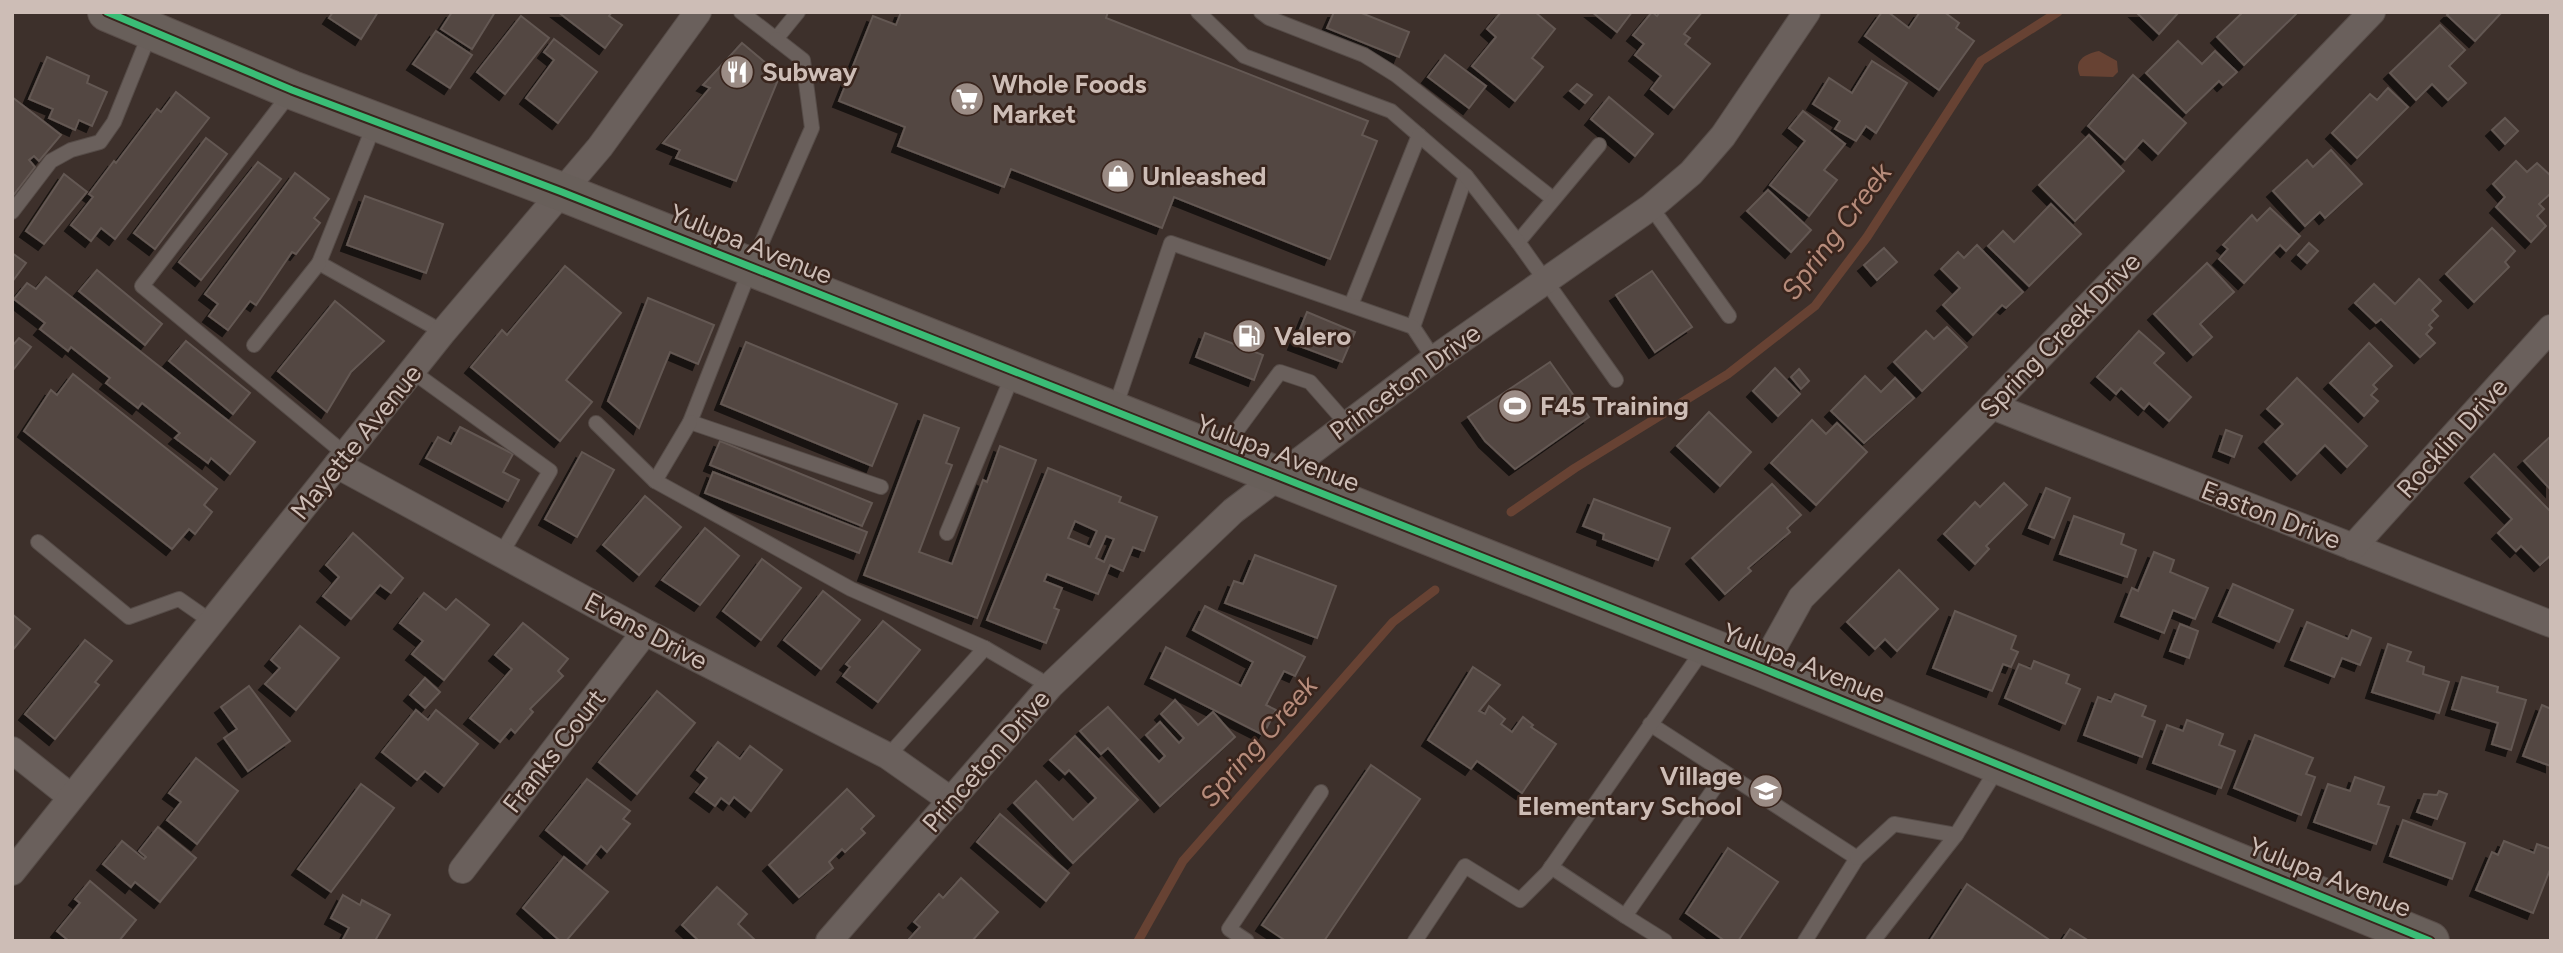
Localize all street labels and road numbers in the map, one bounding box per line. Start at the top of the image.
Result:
street label: Yulupa Avenue [665,197,837,291]
street label: Spring Creek Drive [1973,246,2147,424]
street label: Princeton Drive [1323,317,1487,447]
street label: Mayette Avenue [284,358,428,526]
street label: Rocklin Drive [2390,371,2514,505]
street label: Yulupa Avenue [1192,407,1364,499]
street label: Easton Drive [2197,474,2345,556]
street label: Evans Drive [579,585,713,677]
street label: Yulupa Avenue [1718,616,1890,710]
street label: Franks Court [496,683,612,819]
street label: Princeton Drive [915,683,1057,839]
street label: Yulupa Avenue [2244,830,2416,924]

